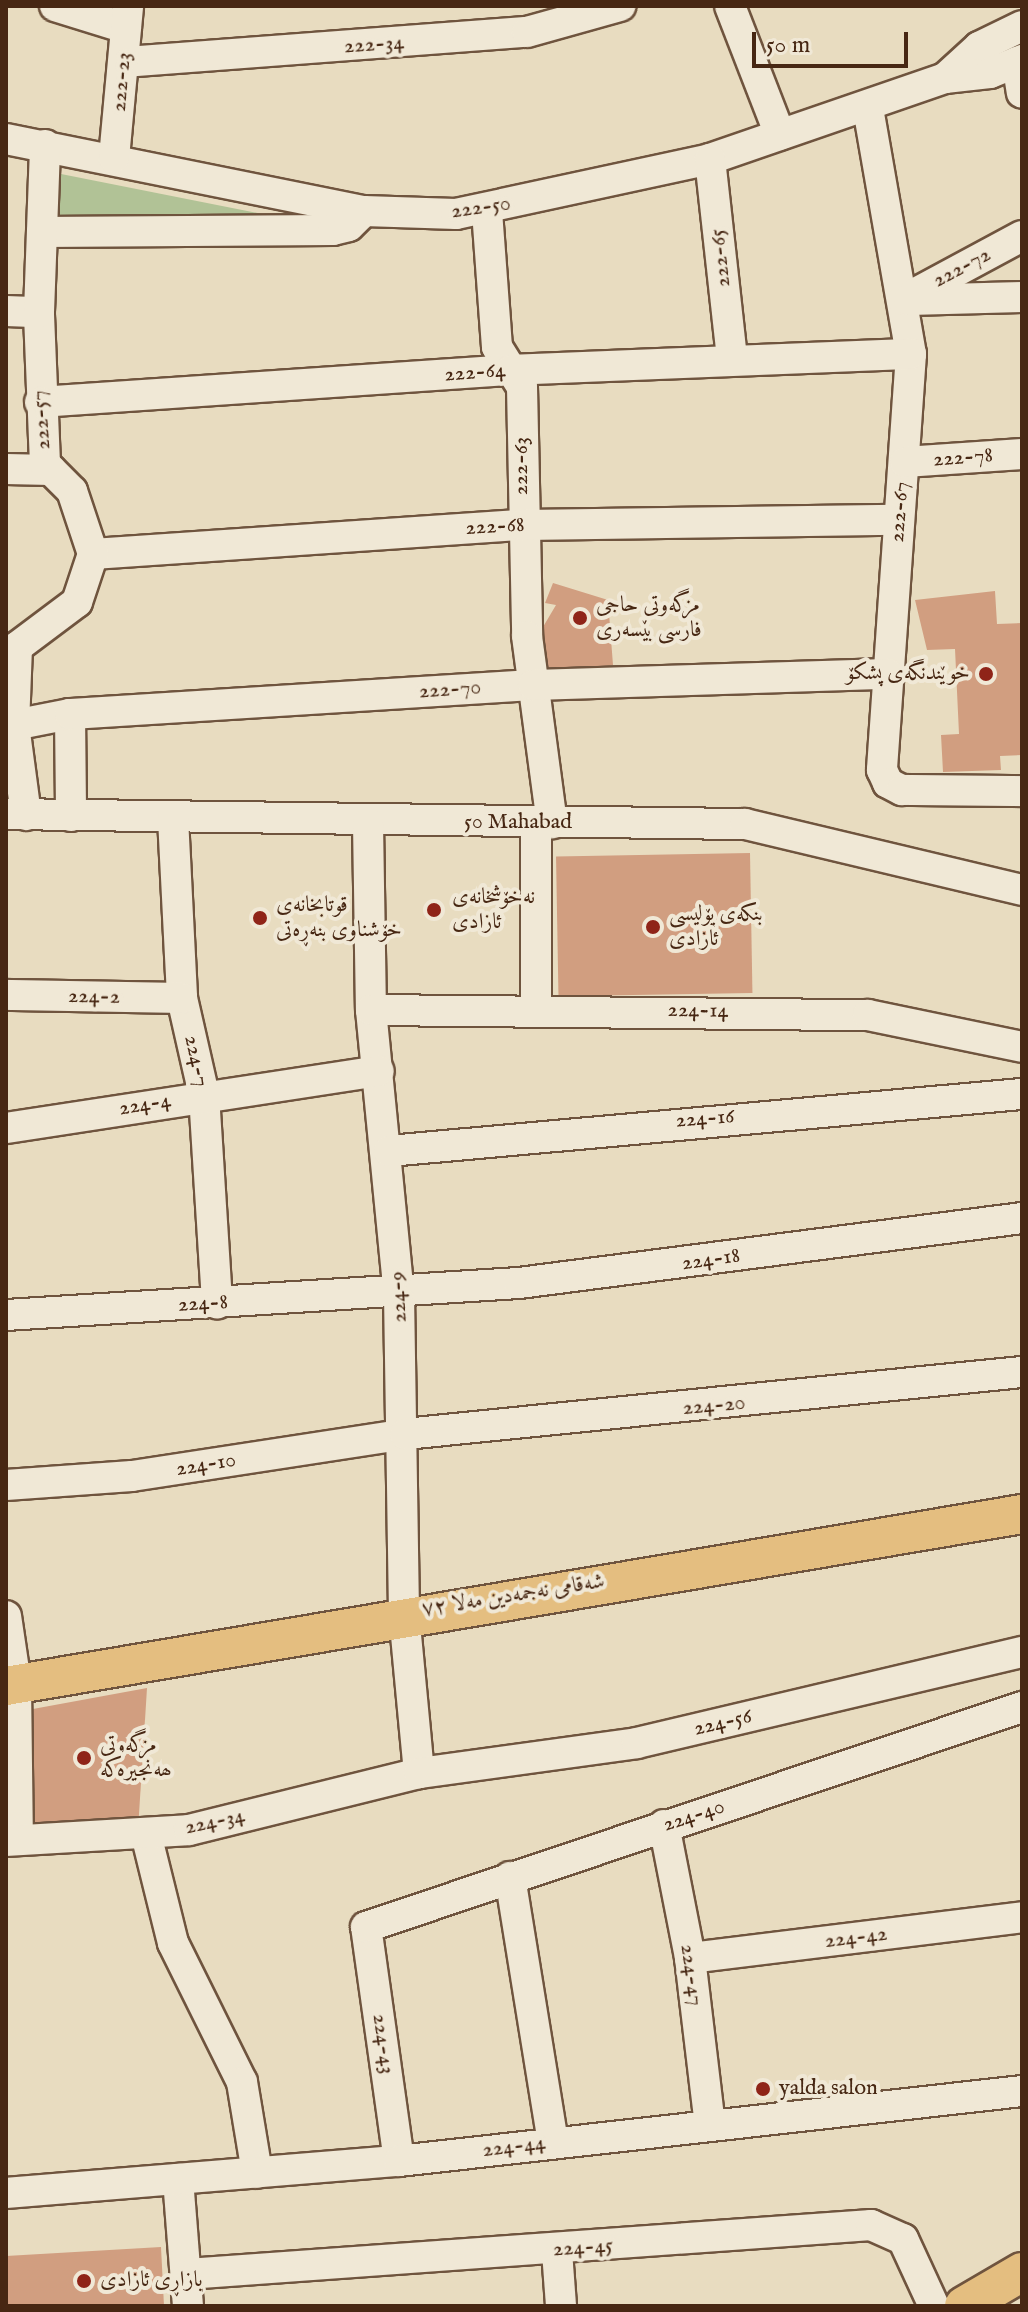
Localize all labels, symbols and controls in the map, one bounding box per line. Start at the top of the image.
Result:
scale bar [756,16,912,66]
street label: 222-34 [343,30,405,60]
text: 50 m [766,30,810,61]
street label: 222-23 [106,51,138,113]
street label: 222-50 [450,191,512,225]
street label: 222-65 [705,228,737,288]
street label: 222-72 [929,242,995,294]
street label: 222-64 [444,358,506,388]
street label: 222-57 [27,389,57,451]
street label: 222-63 [509,437,535,495]
street label: 222-78 [932,443,994,473]
street label: 222-67 [884,481,916,543]
street label: 222-68 [465,512,525,542]
place label: مزگەوتی حاجی فارسی بێسەری [596,592,702,644]
marker: مزگەوتی حاجی فارسی بێسەری [571,609,589,627]
place label: خوێندنگەی پشکۆ [846,661,970,687]
marker: خوێندنگەی پشکۆ [977,665,995,683]
street label: 222-70 [418,675,482,705]
street label: 50 Mahabad [464,810,572,836]
place label: نەخۆشخانەی ئازادی [452,884,535,936]
place label: قوتابخانەی خۆشناوی بنەڕەتی [276,892,402,944]
marker: نەخۆشخانەی ئازادی [423,899,445,921]
place label: بنکەی پۆلیسی ئازادی [669,901,763,952]
marker: قوتابخانەی خۆشناوی بنەڕەتی [251,909,269,927]
marker: بنکەی پۆلیسی ئازادی [644,918,662,936]
street label: 224-2 [68,983,120,1011]
street label: 224-14 [667,997,729,1025]
street label: 224-7 [178,1033,214,1089]
street label: 224-4 [117,1088,173,1122]
street label: 224-16 [675,1104,735,1134]
street label: 224-18 [680,1243,742,1277]
street label: 224-9 [384,1271,414,1323]
street label: 224-8 [177,1290,229,1318]
street label: 224-20 [682,1390,746,1422]
street label: 224-10 [174,1447,238,1483]
street label: شەقامی نەجمەدین مەلا ٧٢ [420,1569,606,1623]
street label: 224-56 [691,1704,755,1742]
place label: مزگەوتی ھەنجیرەکە [100,1732,171,1784]
marker: مزگەوتی ھەنجیرەکە [75,1749,93,1767]
street label: 224-40 [660,1794,728,1838]
street label: 224-34 [183,1803,247,1841]
street label: 224-42 [823,1921,889,1955]
street label: 224-47 [674,1942,708,2008]
street label: 224-43 [366,2012,400,2076]
place label: yalda salon [779,2076,878,2102]
marker: yalda salon [754,2080,772,2098]
street label: 224-44 [481,2130,547,2164]
street label: 224-45 [552,2233,614,2263]
place label: بازاڕی ئازادی [100,2268,203,2294]
marker: بازاڕی ئازادی [75,2272,93,2290]

